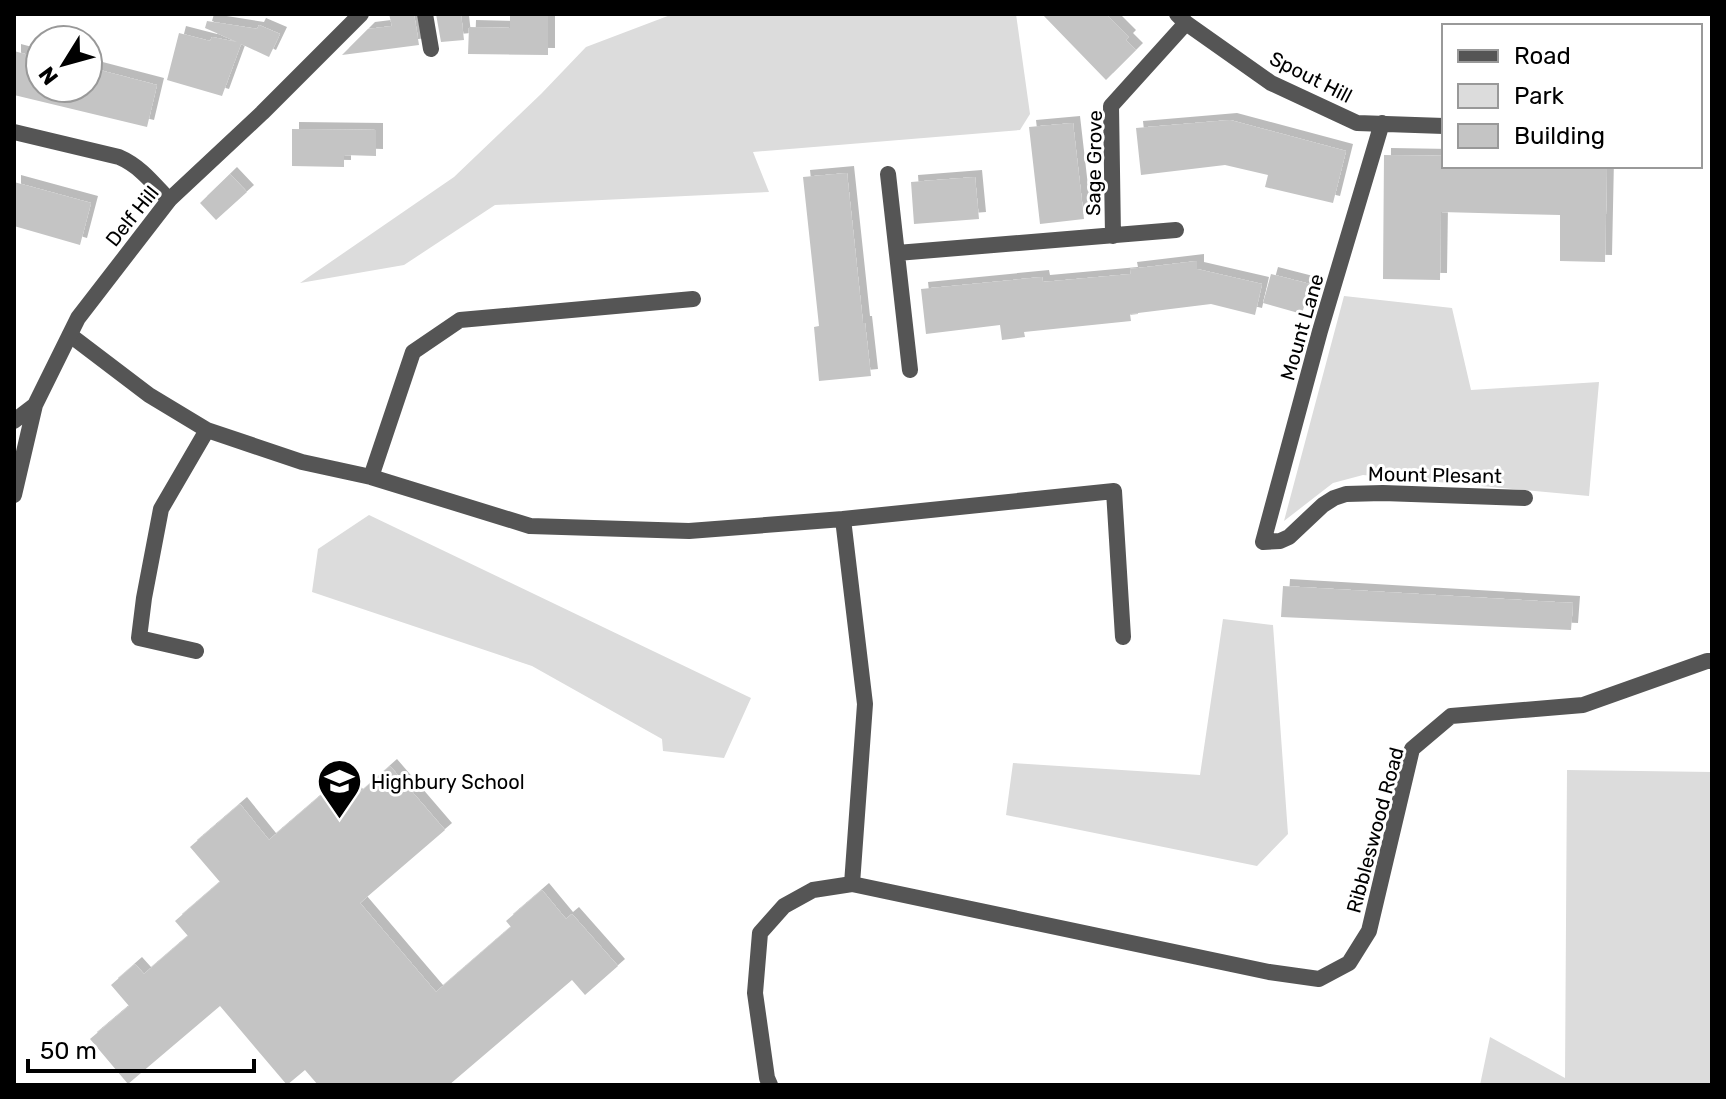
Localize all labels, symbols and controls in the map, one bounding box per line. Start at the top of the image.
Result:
north arrow [24,24,104,104]
legend [1442,24,1702,168]
text: Road [1514,42,1571,70]
street label: Spout Hill [1266,46,1356,108]
text: N [33,61,64,90]
text: Park [1514,82,1565,110]
street label: Sage Grove [1081,110,1107,216]
text: Building [1514,122,1605,150]
street label: Delf Hill [100,181,164,251]
street label: Mount Lane [1275,271,1329,383]
street label: Mount Plesant [1368,462,1502,488]
street label: Ribbleswood Road [1341,744,1409,916]
school or university icon: Highbury School [316,758,364,821]
place label: Highbury School [371,770,525,794]
scale bar [28,1023,254,1073]
text: 50 m [40,1037,97,1065]

